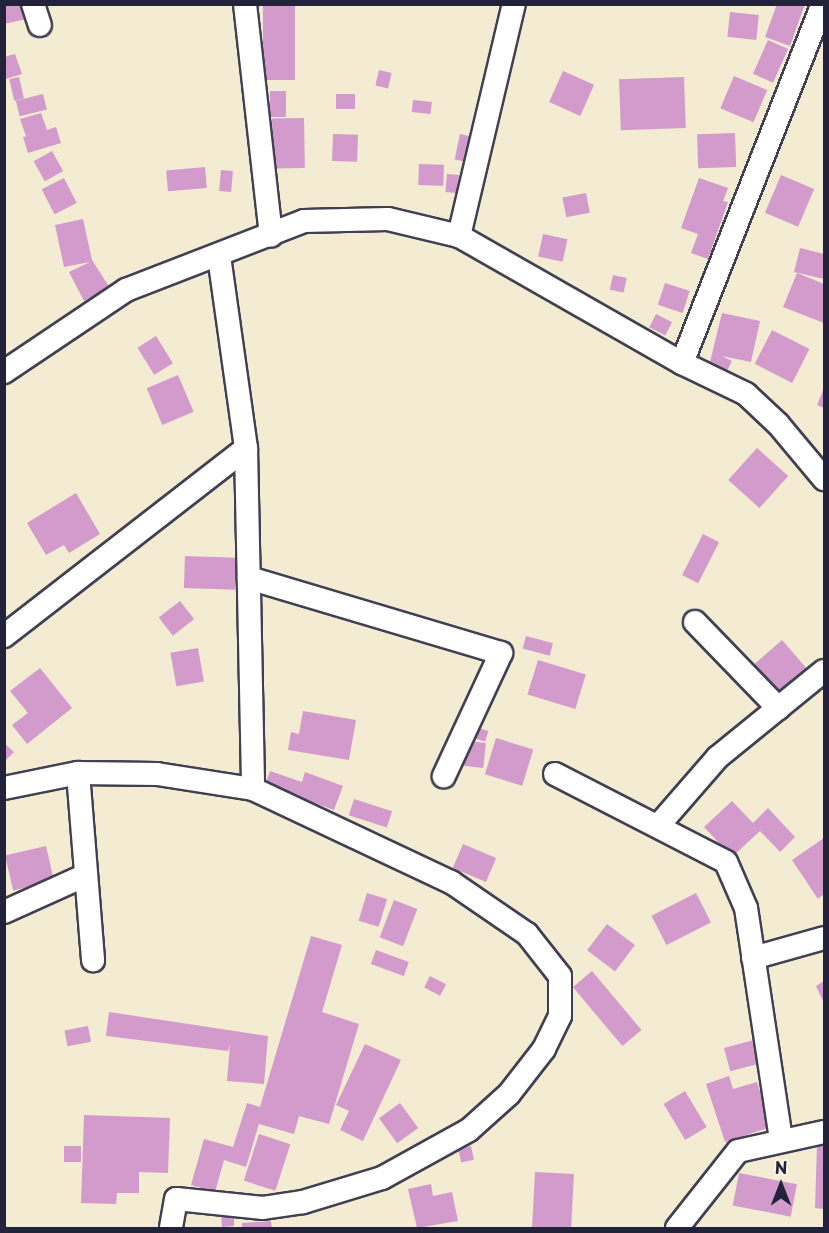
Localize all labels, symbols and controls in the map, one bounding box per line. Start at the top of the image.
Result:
north arrow [751,1155,811,1215]
text: N [775,1155,787,1179]

